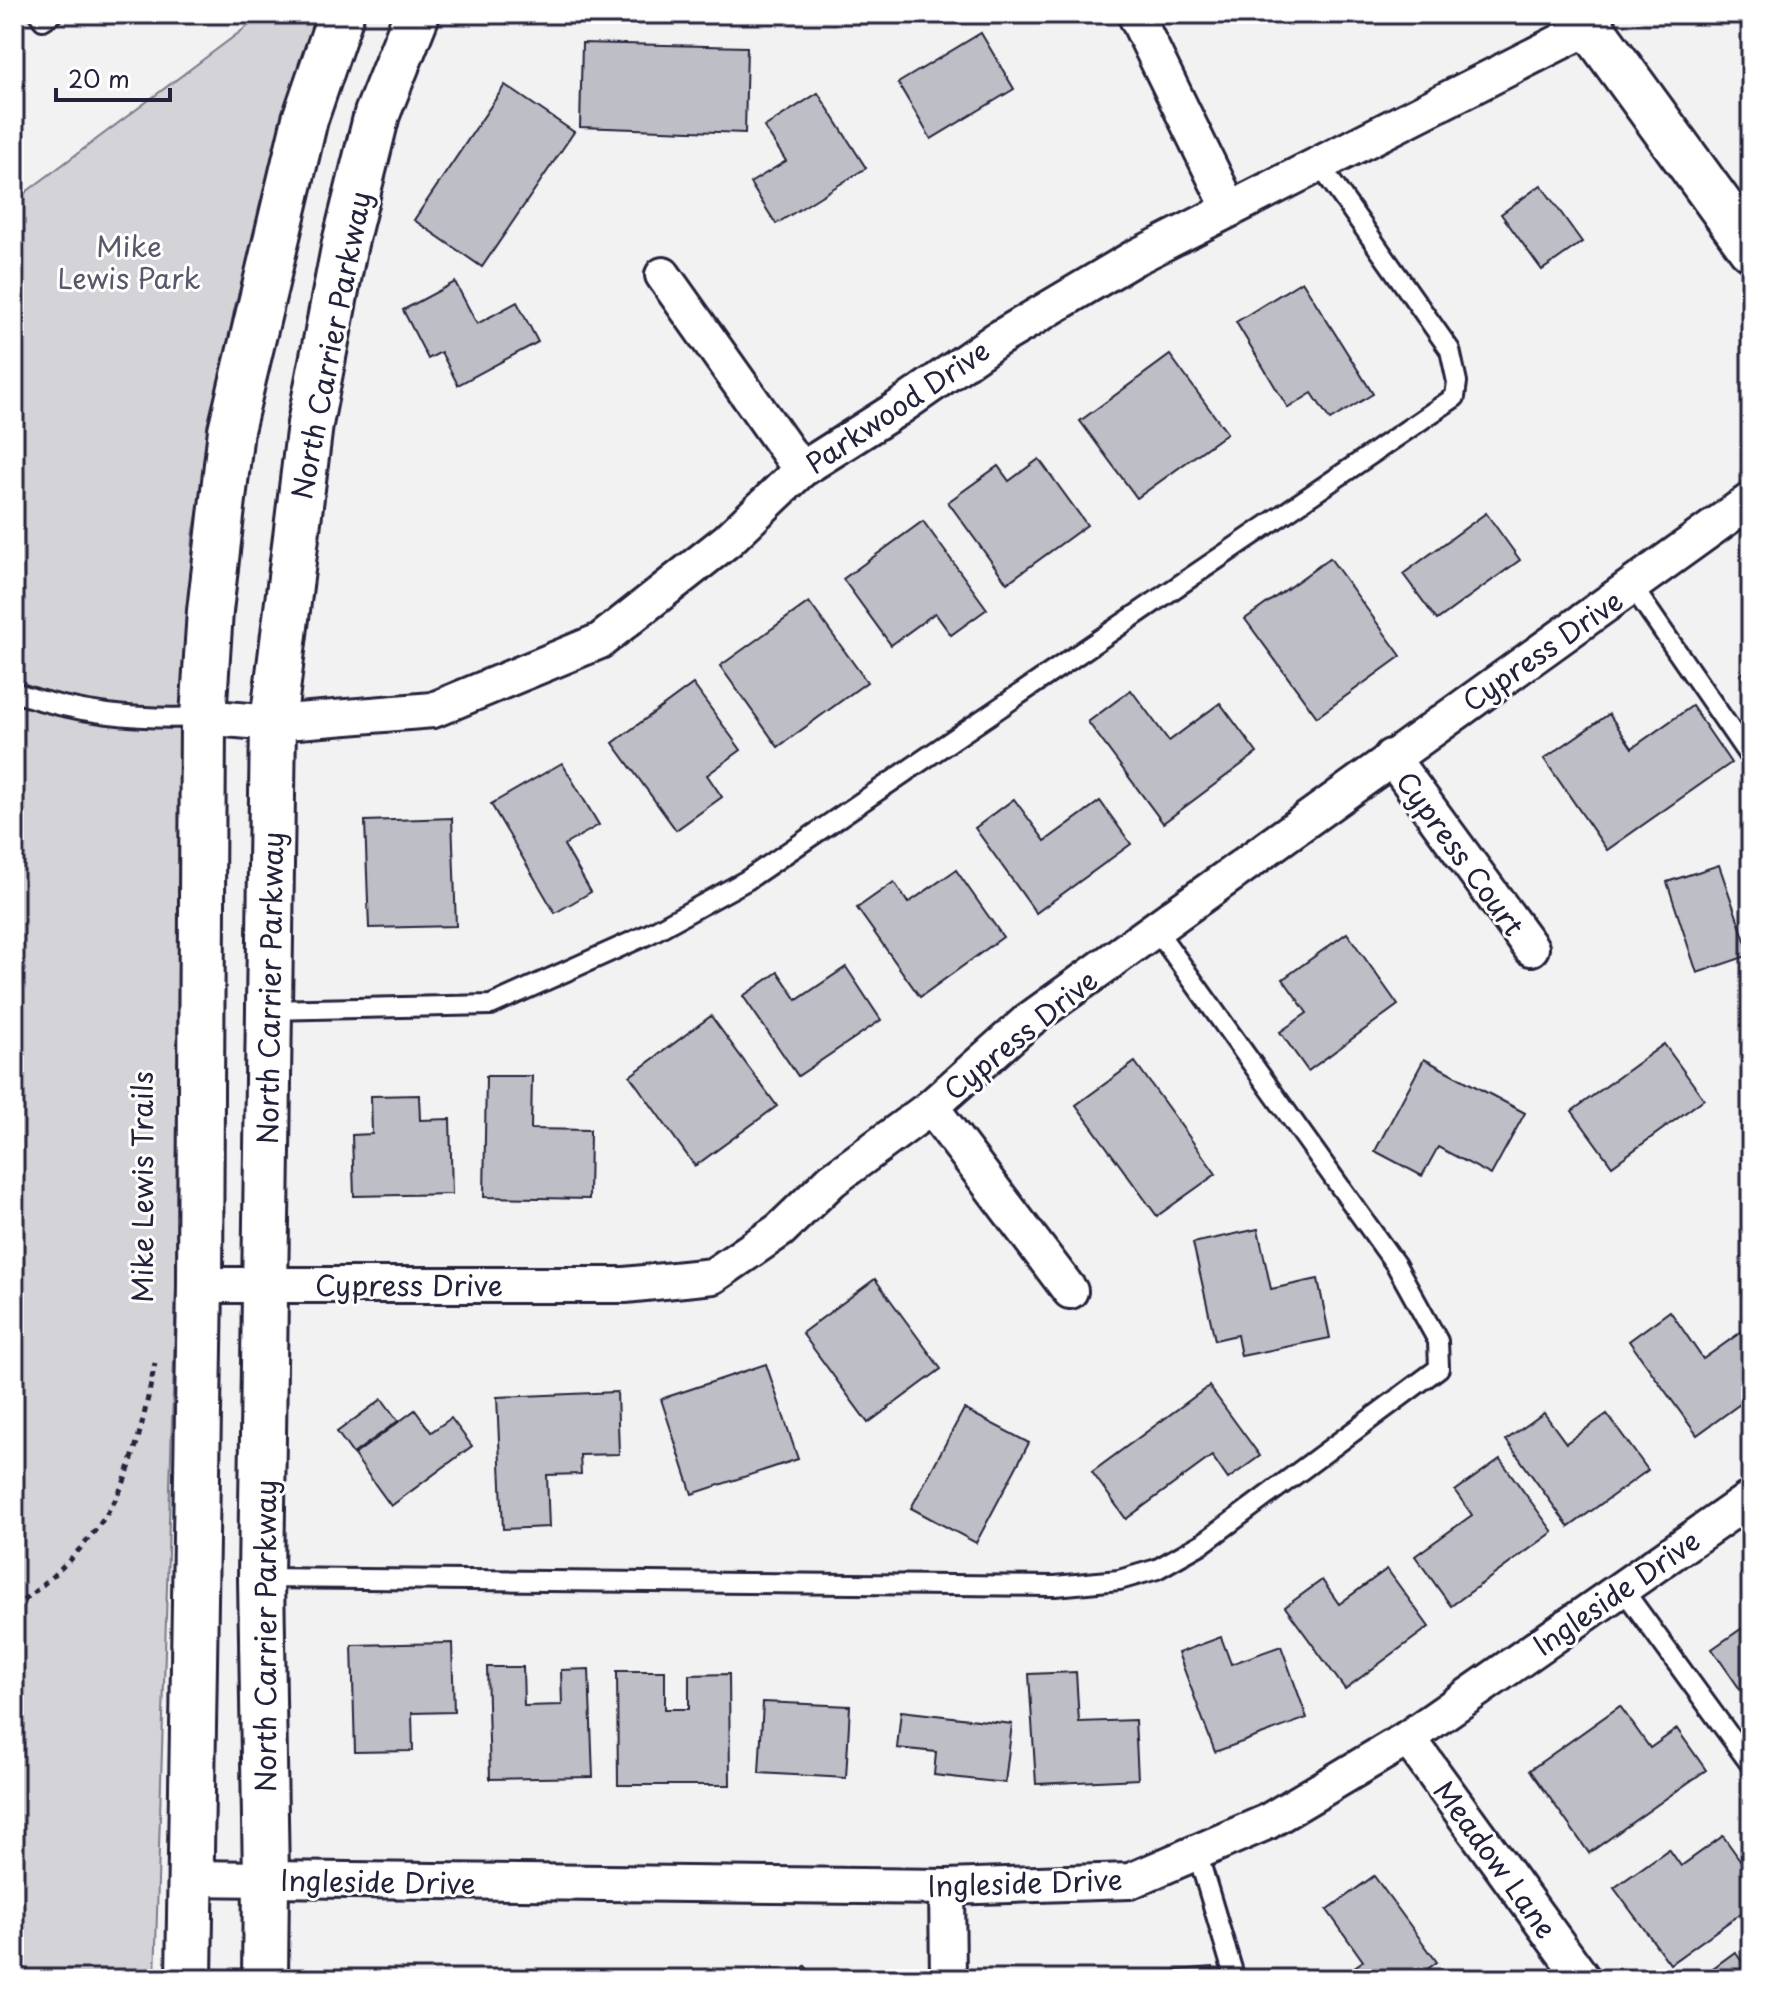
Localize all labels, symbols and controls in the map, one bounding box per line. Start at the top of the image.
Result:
scale bar [56,52,170,102]
text: 20 m [68,60,130,96]
street label: North Carrier Parkway [279,187,381,503]
park label: Mike Lewis Park [57,224,201,299]
street label: Parkwood Drive [796,328,998,484]
street label: Cypress Drive [1453,579,1631,721]
street label: Cypress Court [1386,762,1536,944]
street label: North Carrier Parkway [245,831,293,1145]
street label: Cypress Drive [933,958,1107,1110]
street label: Mike Lewis Trails [120,1071,163,1303]
street label: Cypress Drive [315,1263,503,1306]
street label: North Carrier Parkway [243,1480,286,1792]
street label: Ingleside Drive [1524,1518,1708,1666]
street label: Meadow Lane [1424,1771,1568,1947]
street label: Ingleside Drive [927,1857,1123,1907]
street label: Ingleside Drive [280,1858,476,1904]

